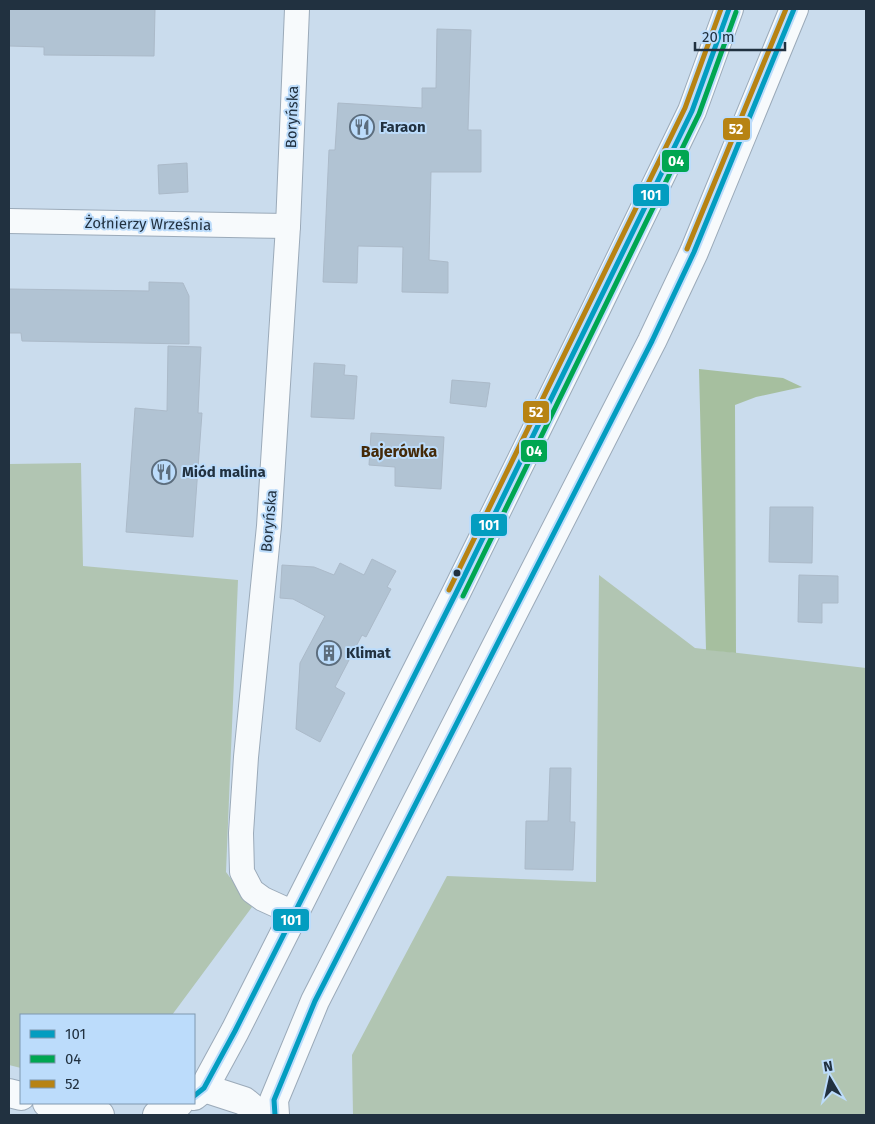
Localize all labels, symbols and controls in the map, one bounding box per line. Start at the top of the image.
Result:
scale bar [695,20,785,52]
text: 20 m [702,28,735,46]
street label: Boryńska [282,85,302,149]
restaurant icon: Faraon [349,114,375,140]
line badge: 52 [722,117,751,141]
place label: Faraon [380,118,426,136]
text: 52 [729,121,743,138]
line badge: 04 [661,149,690,173]
text: 04 [668,153,684,170]
line badge: 101 [632,183,670,207]
text: 101 [641,187,661,204]
street label: Żołnierzy Września [85,214,211,234]
line badge: 52 [522,400,550,424]
text: 52 [529,404,543,421]
line badge: 04 [520,439,548,463]
district label: Bajerówka [361,442,437,461]
text: 04 [526,443,542,460]
restaurant icon: Miód malina [151,459,177,485]
place label: Miód malina [182,463,266,481]
street label: Boryńska [257,489,281,553]
line badge: 101 [470,513,508,537]
text: 101 [479,517,499,534]
unlabelled marker [452,568,462,578]
building icon: Klimat [316,640,342,666]
place label: Klimat [346,644,391,662]
line badge: 101 [272,908,310,932]
text: 101 [281,912,301,929]
legend [20,1014,195,1104]
text: 101 [65,1025,86,1043]
text: 04 [65,1050,81,1068]
north arrow [805,1054,855,1104]
text: N [822,1058,834,1076]
text: 52 [65,1075,80,1093]

